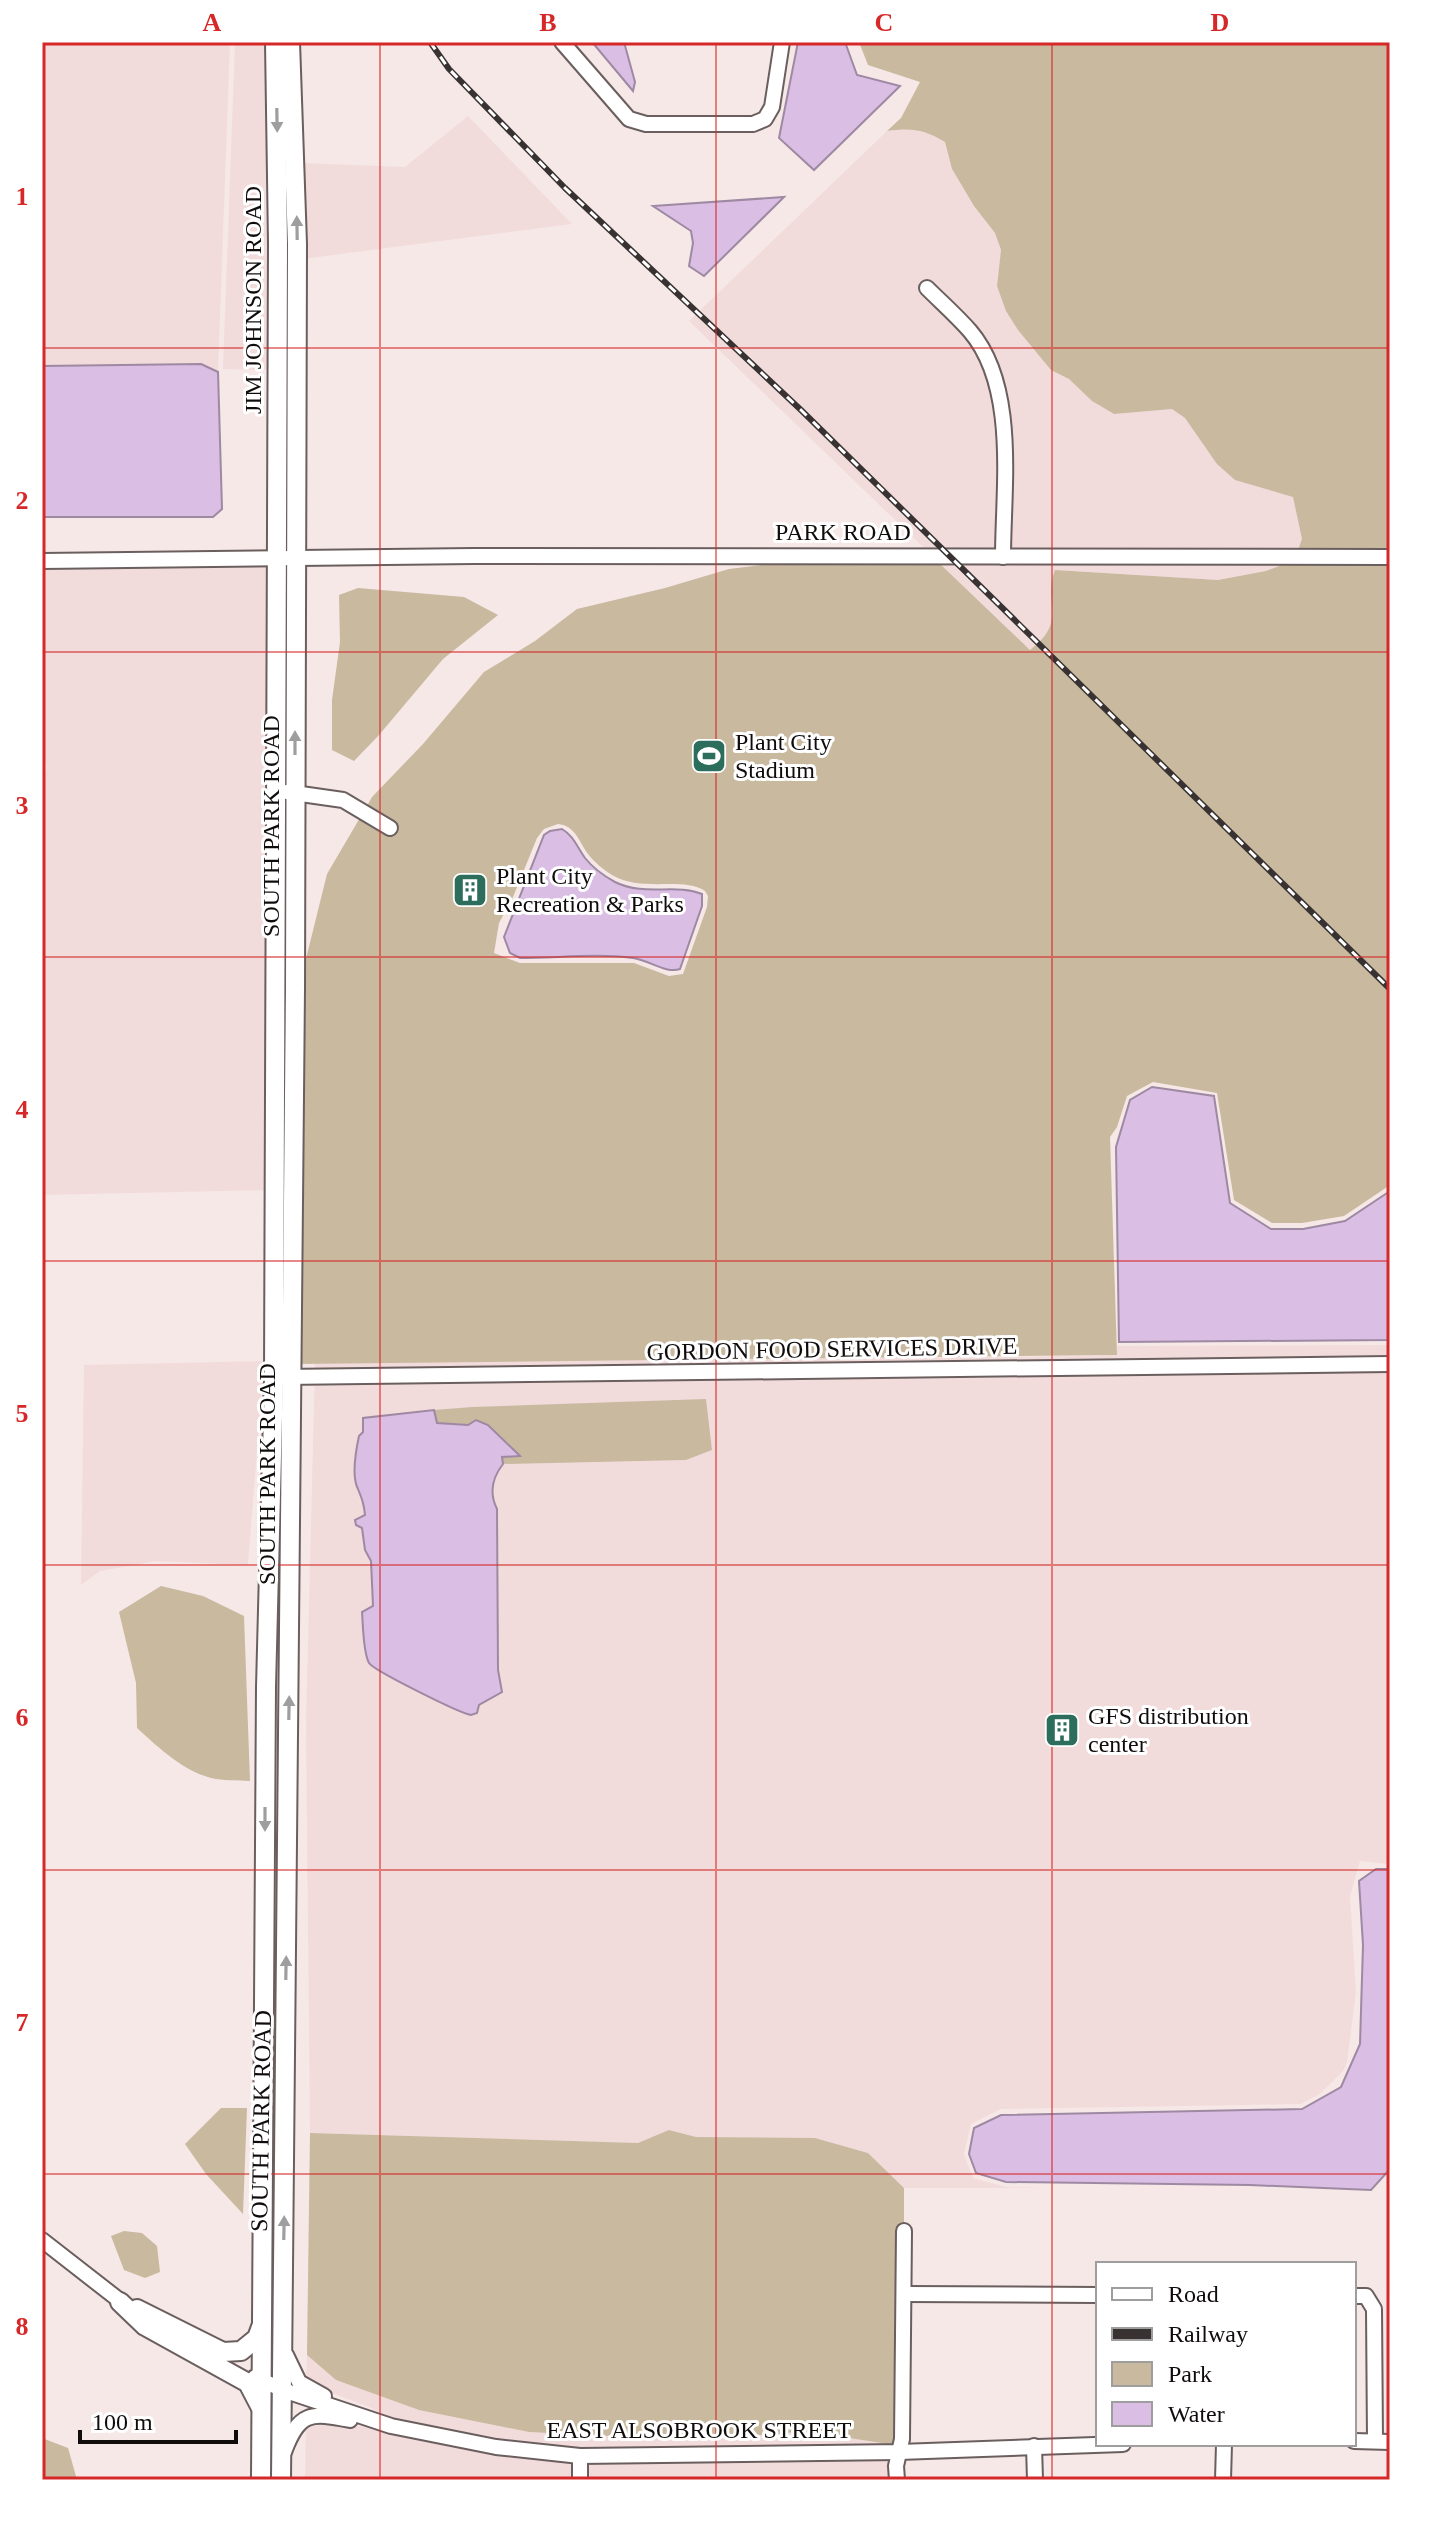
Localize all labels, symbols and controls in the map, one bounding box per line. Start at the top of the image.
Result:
text: A [203,8,222,37]
text: B [539,8,557,37]
text: C [875,8,893,37]
text: D [1211,8,1229,37]
one-way arrow [271,108,283,133]
text: 1 [16,182,29,211]
street label: JIM JOHNSON ROAD [240,186,266,414]
one-way arrow [290,215,303,240]
text: 2 [16,486,29,515]
street label: PARK ROAD [775,519,911,545]
street label: SOUTH PARK ROAD [258,715,284,937]
place label: Plant City Stadium [735,729,832,783]
one-way arrow [289,730,301,755]
sports icon: Plant City Stadium [690,737,728,775]
text: 3 [16,791,29,820]
place label: Plant City Recreation & Parks [496,863,684,917]
building icon: Plant City Recreation & Parks [451,871,489,909]
text: 4 [16,1095,29,1124]
street label: GORDON FOOD SERVICES DRIVE [646,1333,1018,1365]
street label: SOUTH PARK ROAD [254,1363,280,1585]
text: 5 [16,1399,29,1428]
one-way arrow [283,1695,295,1720]
text: 6 [16,1703,29,1732]
place label: GFS distribution center [1088,1703,1249,1757]
building icon: GFS distribution center [1043,1711,1081,1749]
one-way arrow [259,1807,271,1832]
one-way arrow [280,1955,293,1980]
text: 7 [16,2008,29,2037]
street label: SOUTH PARK ROAD [246,2010,276,2232]
one-way arrow [278,2215,290,2240]
legend [1096,2262,1356,2446]
text: Road [1168,2281,1219,2307]
text: 8 [16,2312,29,2341]
text: Railway [1168,2321,1248,2347]
text: Park [1168,2361,1212,2387]
scale bar [80,2394,236,2444]
text: Water [1168,2401,1225,2427]
text: 100 m [92,2409,153,2435]
street label: EAST ALSOBROOK STREET [547,2417,852,2443]

